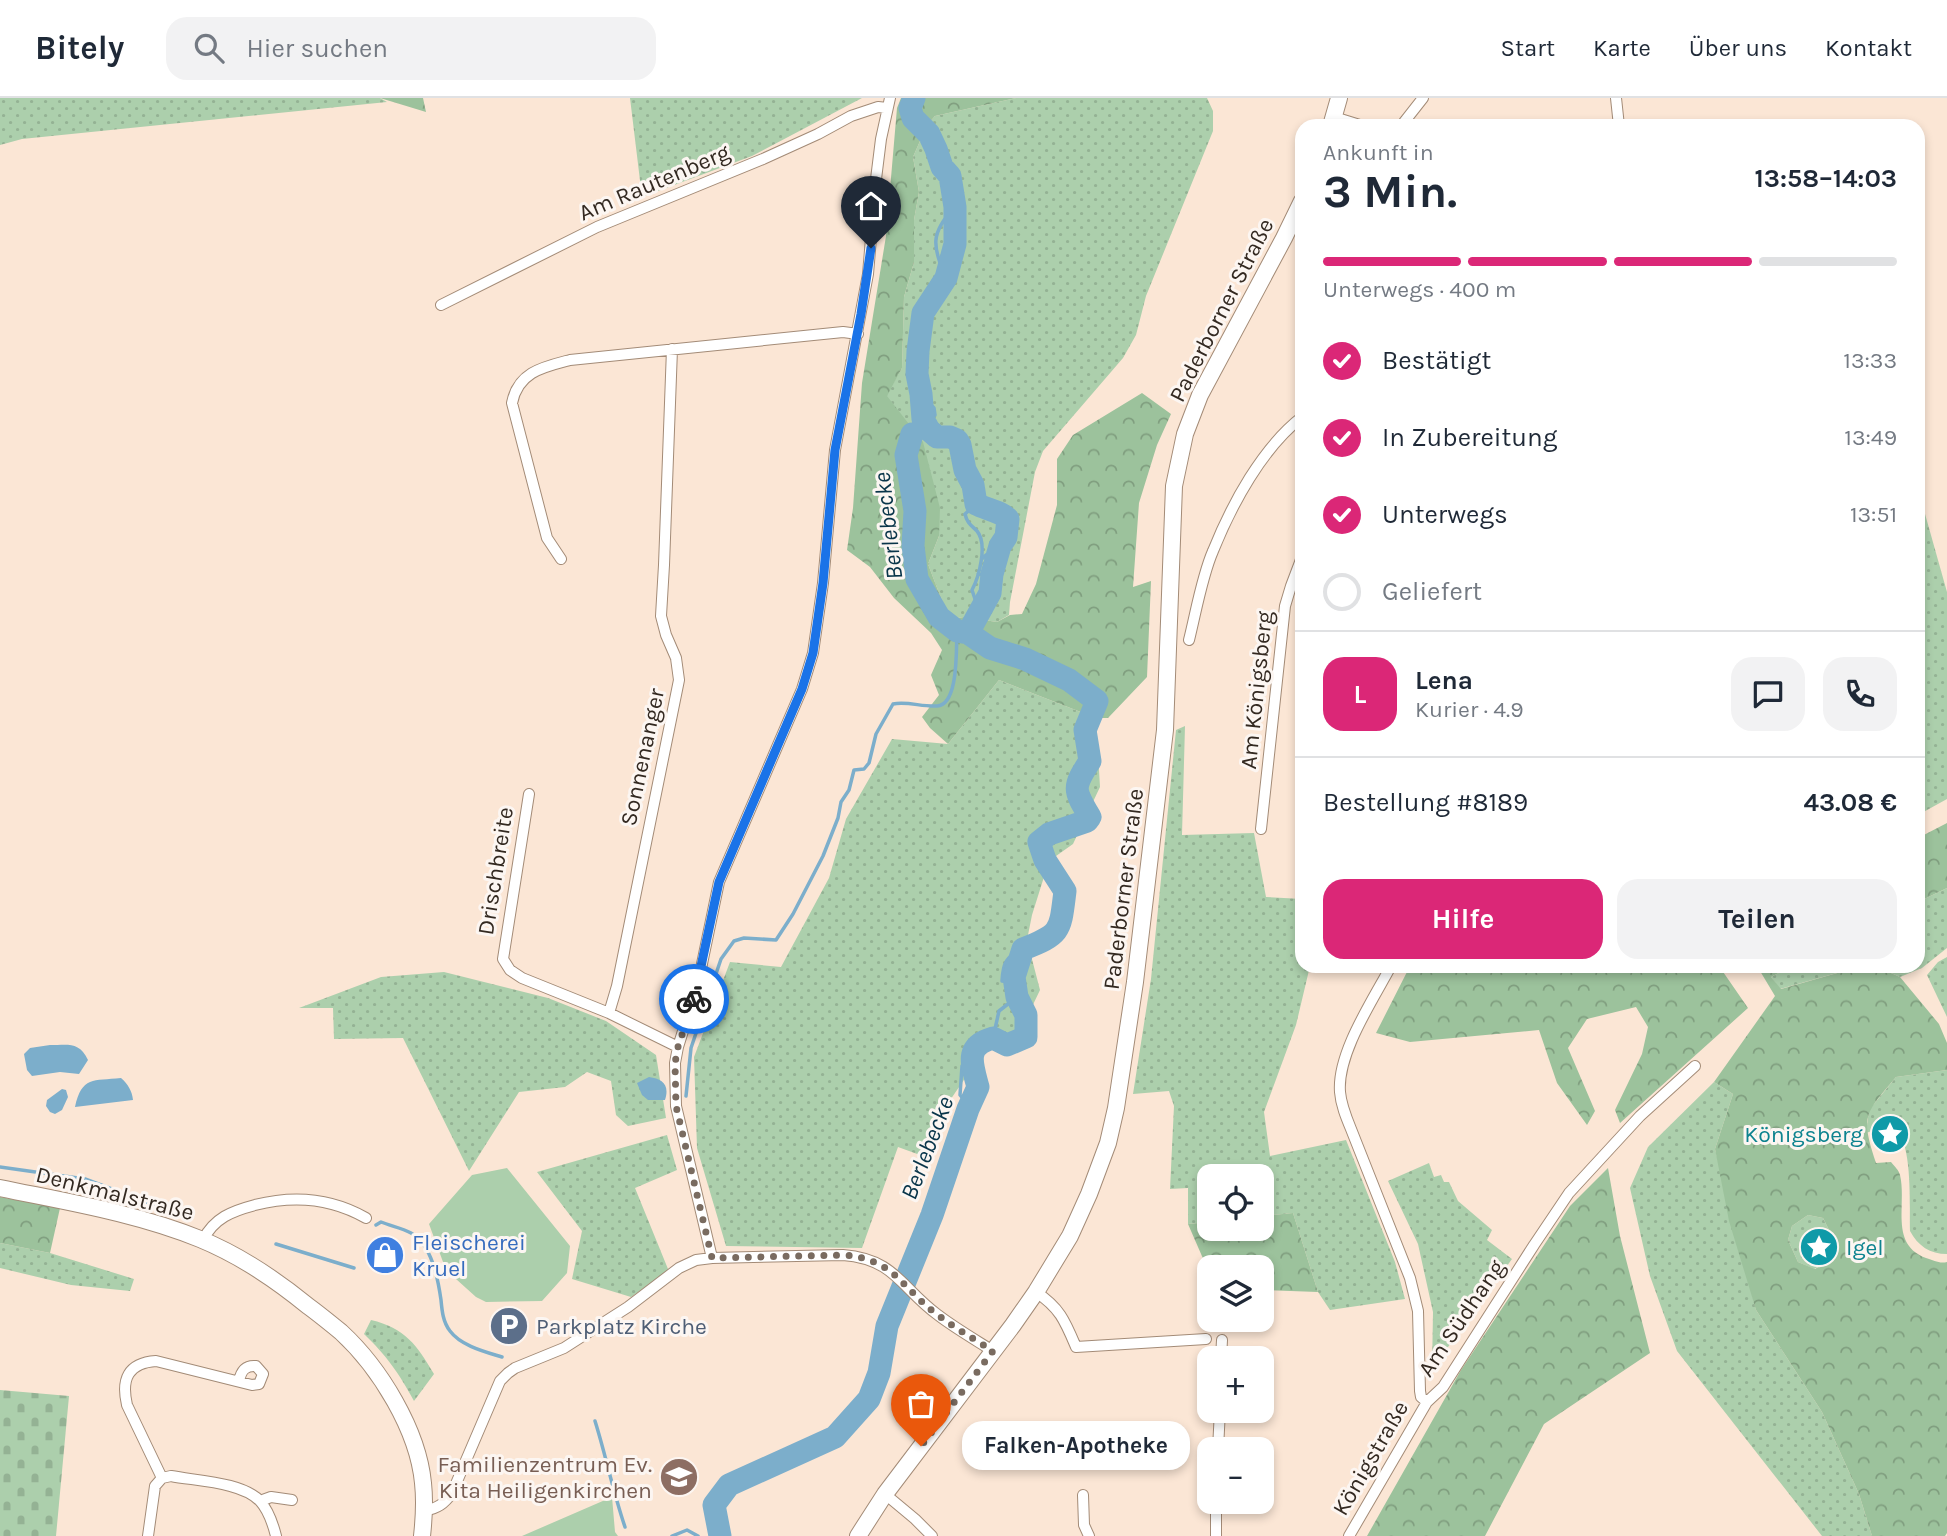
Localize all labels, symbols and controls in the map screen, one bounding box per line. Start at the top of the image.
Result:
search box [166,17,656,80]
text: Bitely [35,29,124,67]
icon: search [190,29,228,67]
text: Hier suchen [246,33,388,64]
text: Start [1501,34,1555,62]
text: Karte [1593,34,1651,62]
text: Über uns [1689,34,1787,62]
text: Kontakt [1825,34,1912,62]
street label: Am Rautenberg [575,138,734,226]
text: Ankunft in [1323,139,1434,166]
text: 13:58–14:03 [1755,163,1897,194]
text: 3 Min. [1323,165,1457,219]
pin [841,176,901,248]
icon: home [852,187,890,225]
street label: Paderborner Straße [1163,214,1279,407]
text: Unterwegs · 400 m [1323,276,1516,303]
icon: check [1323,342,1361,380]
text: Bestätigt [1382,345,1491,376]
text: 13:33 [1843,347,1897,374]
icon: check [1323,419,1361,457]
text: In Zubereitung [1382,422,1557,453]
text: 13:49 [1844,424,1897,451]
water label: Berlebecke [868,471,908,581]
icon: check [1323,496,1361,534]
text: Unterwegs [1382,499,1508,530]
text: 13:51 [1850,501,1897,528]
text: Geliefert [1382,576,1482,607]
street label: Am Königsberg [1235,610,1278,770]
button: chat [1731,657,1805,731]
button: phone [1823,657,1897,731]
text: Lena [1415,665,1473,696]
text: L [1354,679,1366,710]
street label: Sonnenanger [615,685,670,828]
text: Kurier · 4.9 [1415,696,1524,723]
street label: Paderborner Straße [1098,787,1149,991]
text: Bestellung #8189 [1323,787,1528,818]
text: 43.08 € [1803,787,1897,818]
street label: Drischbreite [472,805,519,937]
button: Hilfe [1323,879,1603,959]
button: Teilen [1617,879,1897,959]
courier [659,964,729,1034]
icon: bike [675,980,713,1018]
water label: Berlebecke [895,1093,959,1203]
place icon: Königsberg [1869,1113,1911,1155]
place label: Königsberg [1744,1121,1863,1148]
street label: Denkmalstraße [33,1161,197,1226]
map controls [1197,1164,1274,1514]
button: locate [1197,1164,1274,1241]
place icon: Igel [1798,1226,1840,1268]
place label: Fleischerei Kruel [412,1229,526,1282]
shop icon: Fleischerei Kruel [364,1234,406,1276]
place label: Igel [1846,1234,1884,1261]
button: layers [1197,1255,1274,1332]
street label: Am Südhang [1412,1255,1510,1382]
parking icon: Parkplatz Kirche [488,1305,530,1347]
place label: Parkplatz Kirche [536,1313,707,1340]
button: + [1197,1346,1274,1423]
pin [891,1374,951,1446]
icon: bag [902,1385,940,1423]
street label: Königstraße [1327,1396,1414,1520]
callout: Falken-Apotheke [963,1422,1190,1470]
text: Falken-Apotheke [984,1432,1168,1459]
button: − [1197,1437,1274,1514]
place label: Familienzentrum Ev. Kita Heiligenkirchen [437,1451,652,1504]
school or university icon: Familienzentrum Ev. Kita Heiligenkirchen [658,1456,700,1498]

